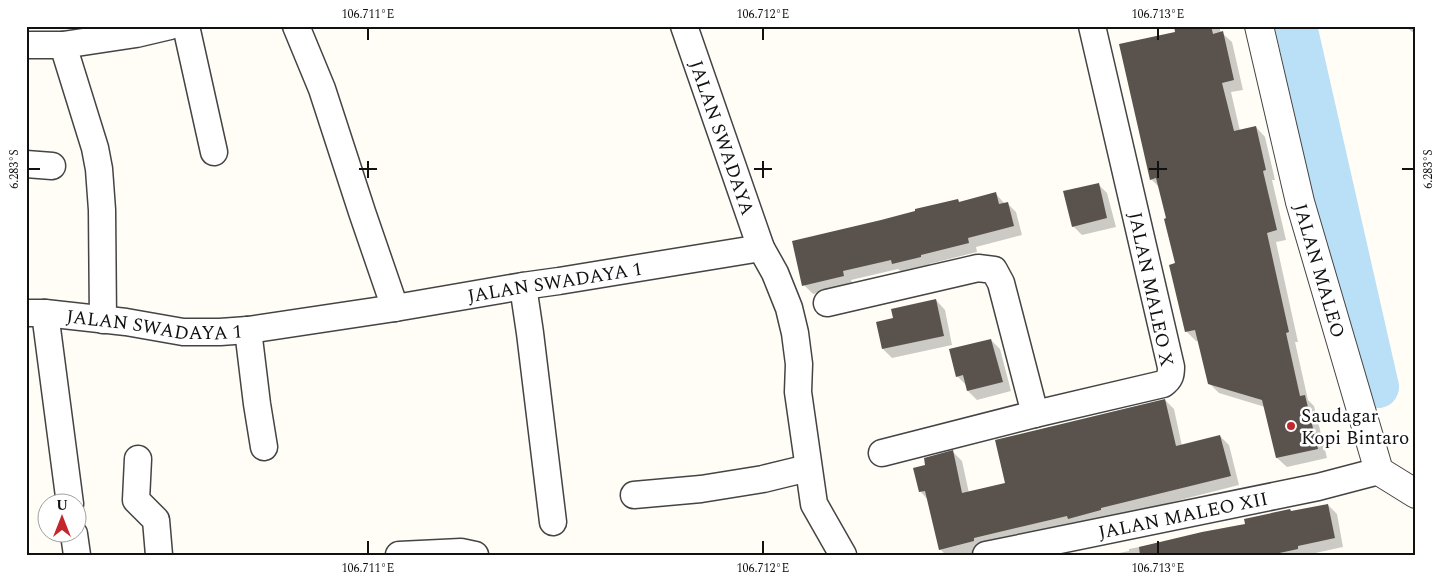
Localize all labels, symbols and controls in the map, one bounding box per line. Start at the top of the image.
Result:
text: 106.711°E [342,5,394,24]
text: 106.712°E [737,5,789,24]
text: 106.713°E [1132,5,1184,24]
street label: JALAN SWADAYA [681,57,762,219]
text: 6.283°S [5,149,24,189]
text: 6.283°S [1419,149,1438,189]
street label: JALAN MALEO [1285,200,1352,342]
street label: JALAN MALEO X [1120,209,1181,369]
street label: JALAN SWADAYA 1 [465,255,644,311]
street label: JALAN SWADAYA 1 [65,302,243,349]
place label: Saudagar Kopi Bintaro [1301,402,1409,453]
marker: Saudagar Kopi Bintaro [1285,420,1297,432]
street label: JALAN MALEO XII [1096,485,1271,548]
north arrow [38,494,88,544]
text: U [56,495,68,516]
text: 106.711°E [342,559,394,578]
text: 106.712°E [737,559,789,578]
text: 106.713°E [1132,559,1184,578]

